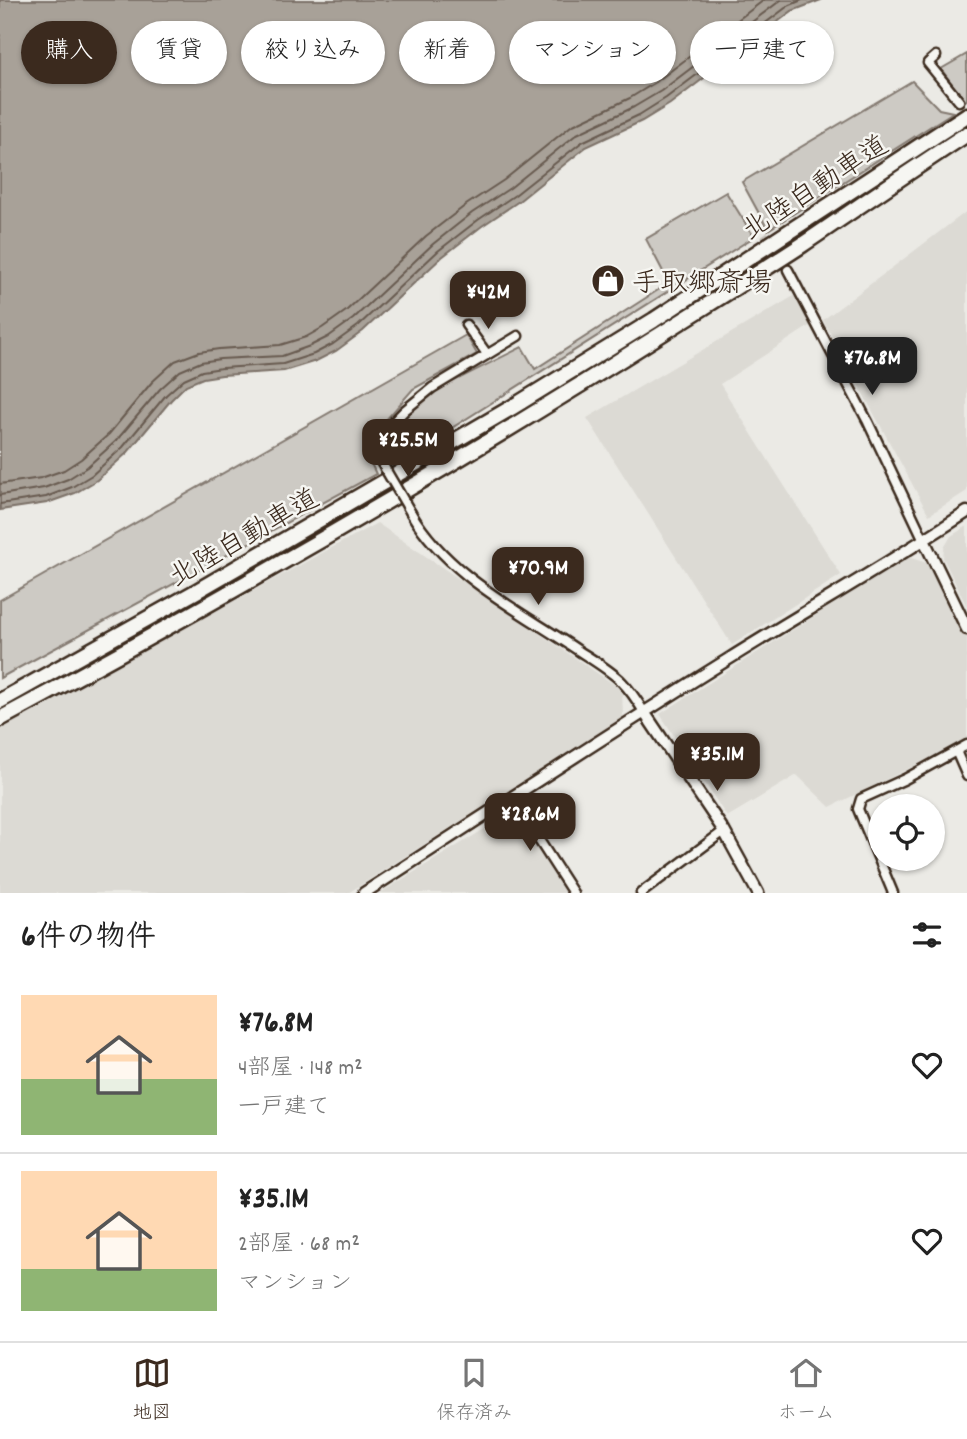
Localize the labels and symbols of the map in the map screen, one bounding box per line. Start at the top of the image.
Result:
street label: 北陸自動車道 [735,128,898,253]
shop icon: 手取郷斎場 [589,262,627,300]
place label: 手取郷斎場 [632,266,772,306]
pin: ¥42M [447,272,529,331]
pin: ¥76.8M [815,338,929,397]
pin: ¥25.5M [351,420,465,479]
street label: 北陸自動車道 [163,481,328,600]
pin: ¥70.9M [481,548,595,607]
pin: ¥35.1M [660,734,774,793]
pin: ¥28.6M [473,794,587,853]

